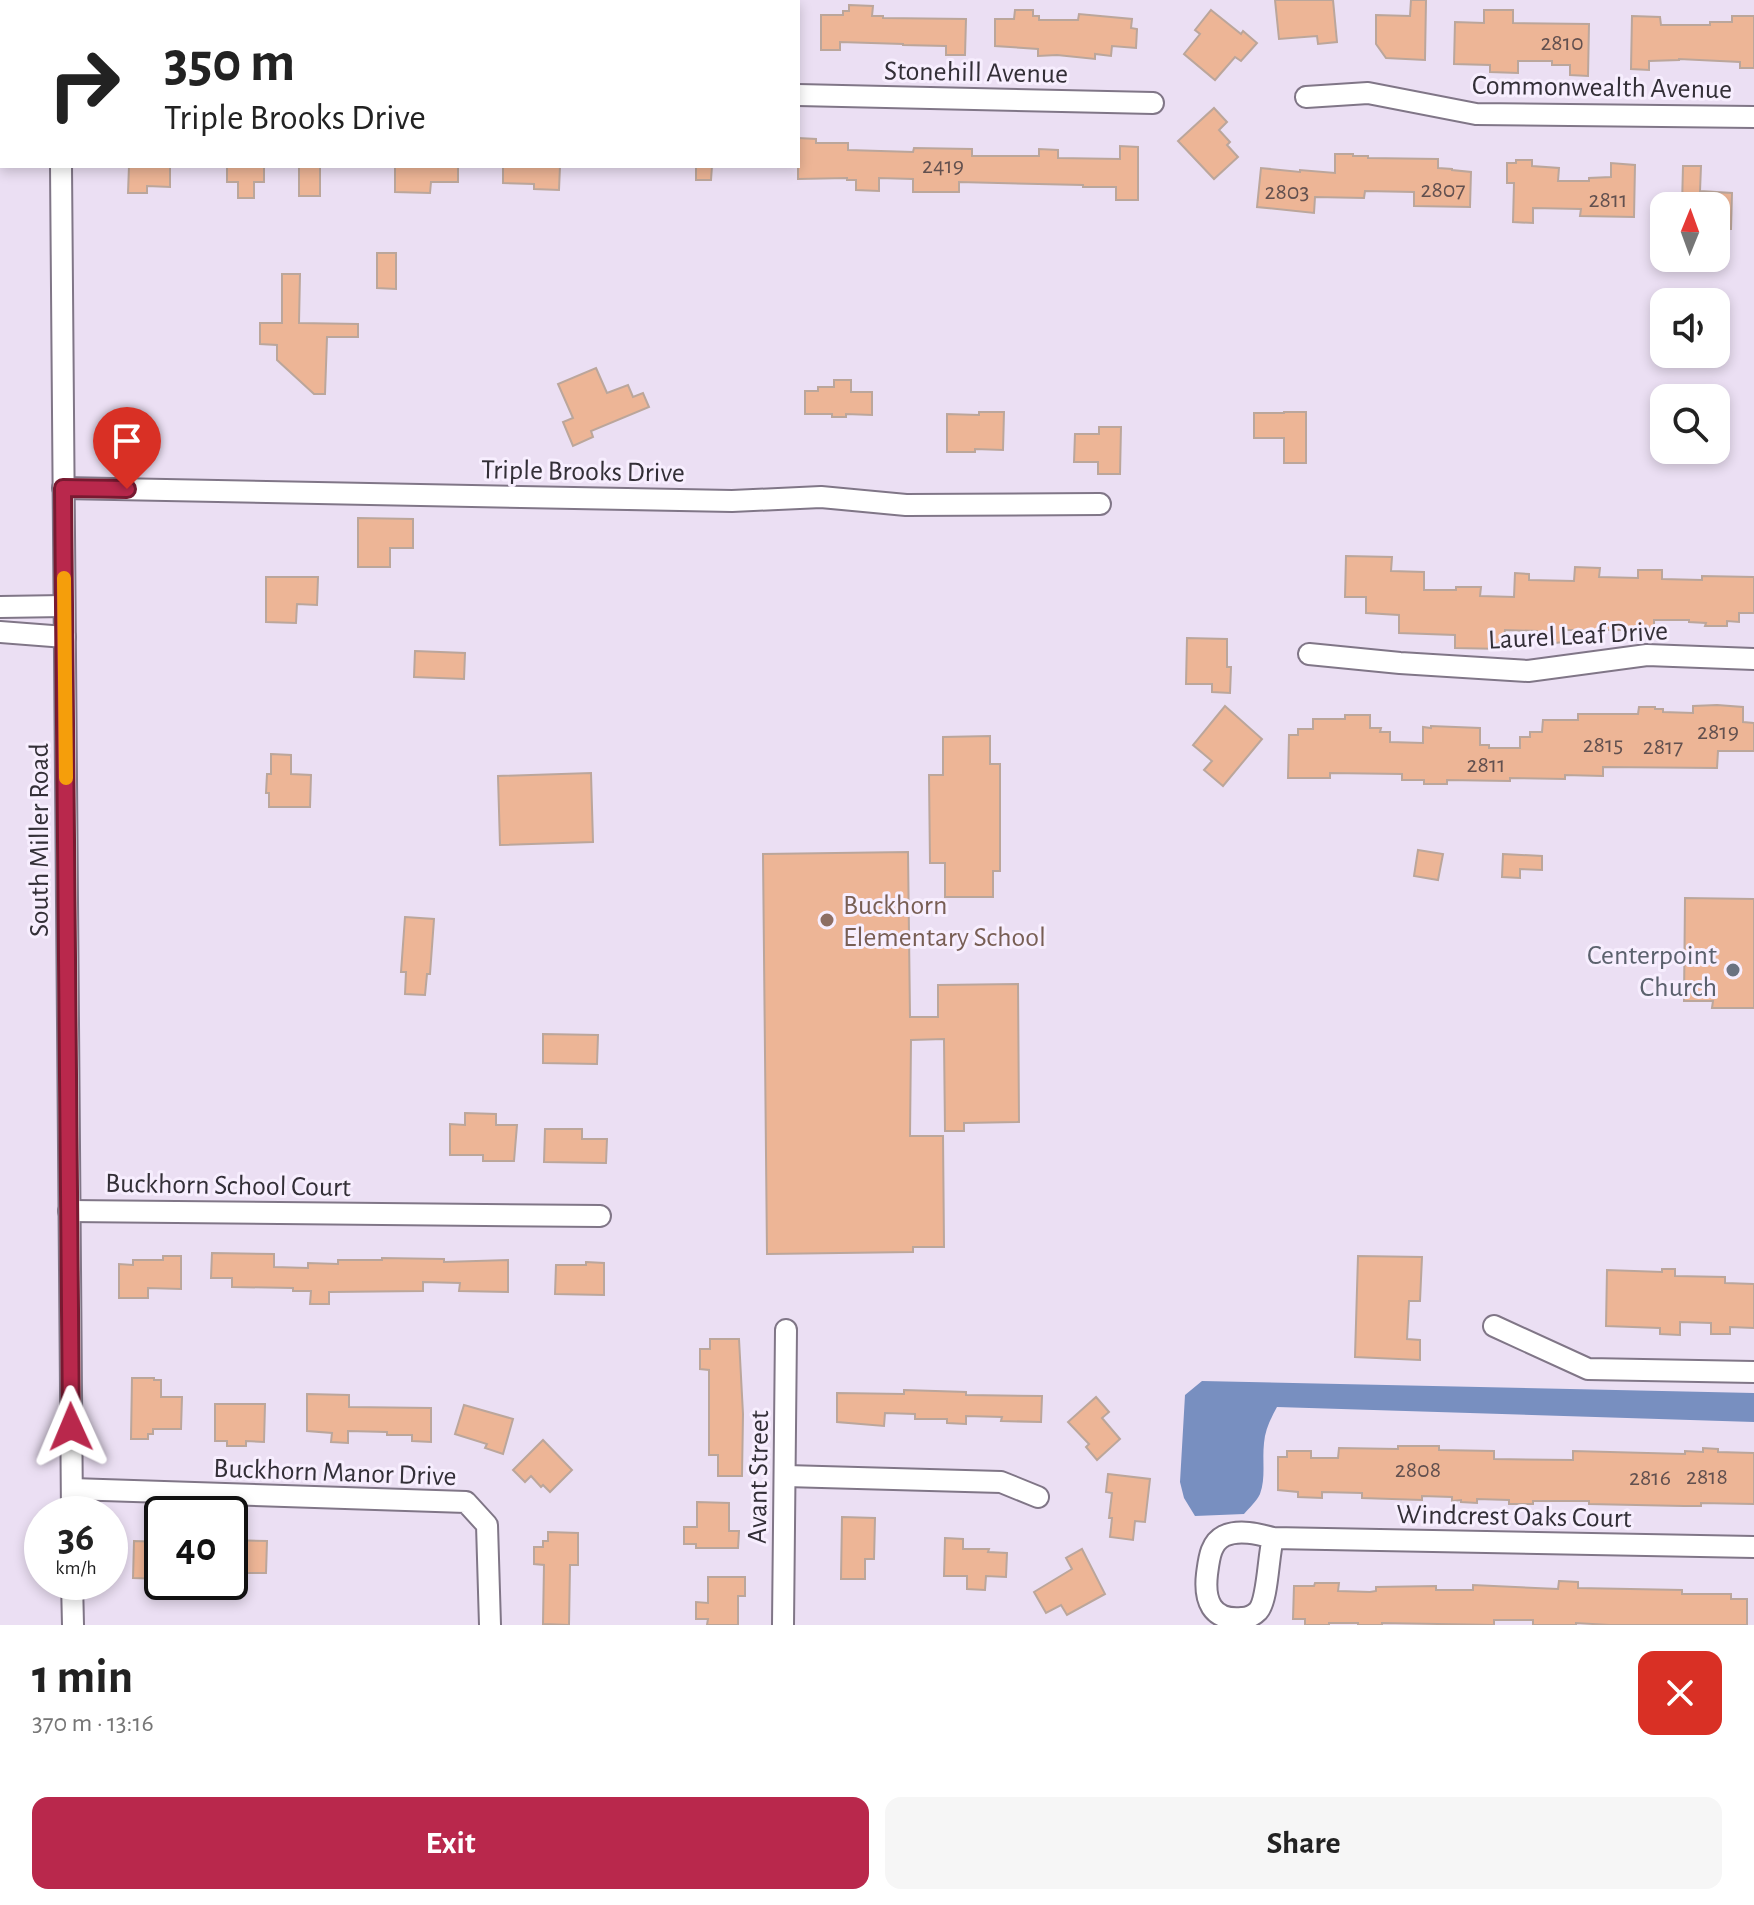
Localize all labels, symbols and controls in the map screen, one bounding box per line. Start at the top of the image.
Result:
house number: 2810 [1540,31,1584,55]
icon: right [32,32,136,136]
text: 350 m [164,35,295,91]
street label: Stonehill Avenue [884,57,1068,89]
street label: Commonwealth Avenue [1472,72,1732,104]
text: Triple Brooks Drive [164,100,426,136]
house number: 2419 [922,154,964,178]
house number: 2807 [1421,178,1465,202]
house number: 2803 [1265,180,1309,204]
house number: 2811 [1589,188,1627,212]
north arrow [1650,192,1730,272]
map controls [1650,192,1730,464]
button: sound [1650,288,1730,368]
button: search [1650,384,1730,464]
pin [93,407,161,489]
icon: arrive [105,419,149,463]
street label: Triple Brooks Drive [481,456,685,488]
street label: Laurel Leaf Drive [1487,617,1669,655]
house number: 2819 [1697,720,1739,744]
house number: 2815 [1583,733,1623,757]
house number: 2817 [1643,735,1683,759]
street label: South Miller Road [26,743,54,937]
house number: 2811 [1467,753,1505,777]
place label: Buckhorn Elementary School [843,892,1046,952]
marker: Buckhorn Elementary School [818,911,836,929]
place label: Centerpoint Church [1587,942,1717,1002]
marker: Centerpoint Church [1724,961,1742,979]
street label: Buckhorn School Court [105,1170,351,1202]
position arrow [29,1385,113,1469]
street label: Avant Street [744,1410,774,1544]
street label: Buckhorn Manor Drive [213,1455,457,1491]
house number: 2808 [1395,1458,1441,1482]
house number: 2818 [1686,1465,1728,1489]
house number: 2816 [1629,1466,1671,1490]
speed limit sign: 40 [144,1496,248,1600]
street label: Windcrest Oaks Court [1396,1501,1632,1533]
text: 36 [58,1518,94,1558]
text: km/h [55,1558,97,1578]
button: close [1638,1651,1722,1735]
text: 1 min [32,1654,133,1702]
text: 370 m · 13:16 [32,1710,154,1736]
button: Exit [32,1797,869,1889]
button: Share [885,1797,1722,1889]

